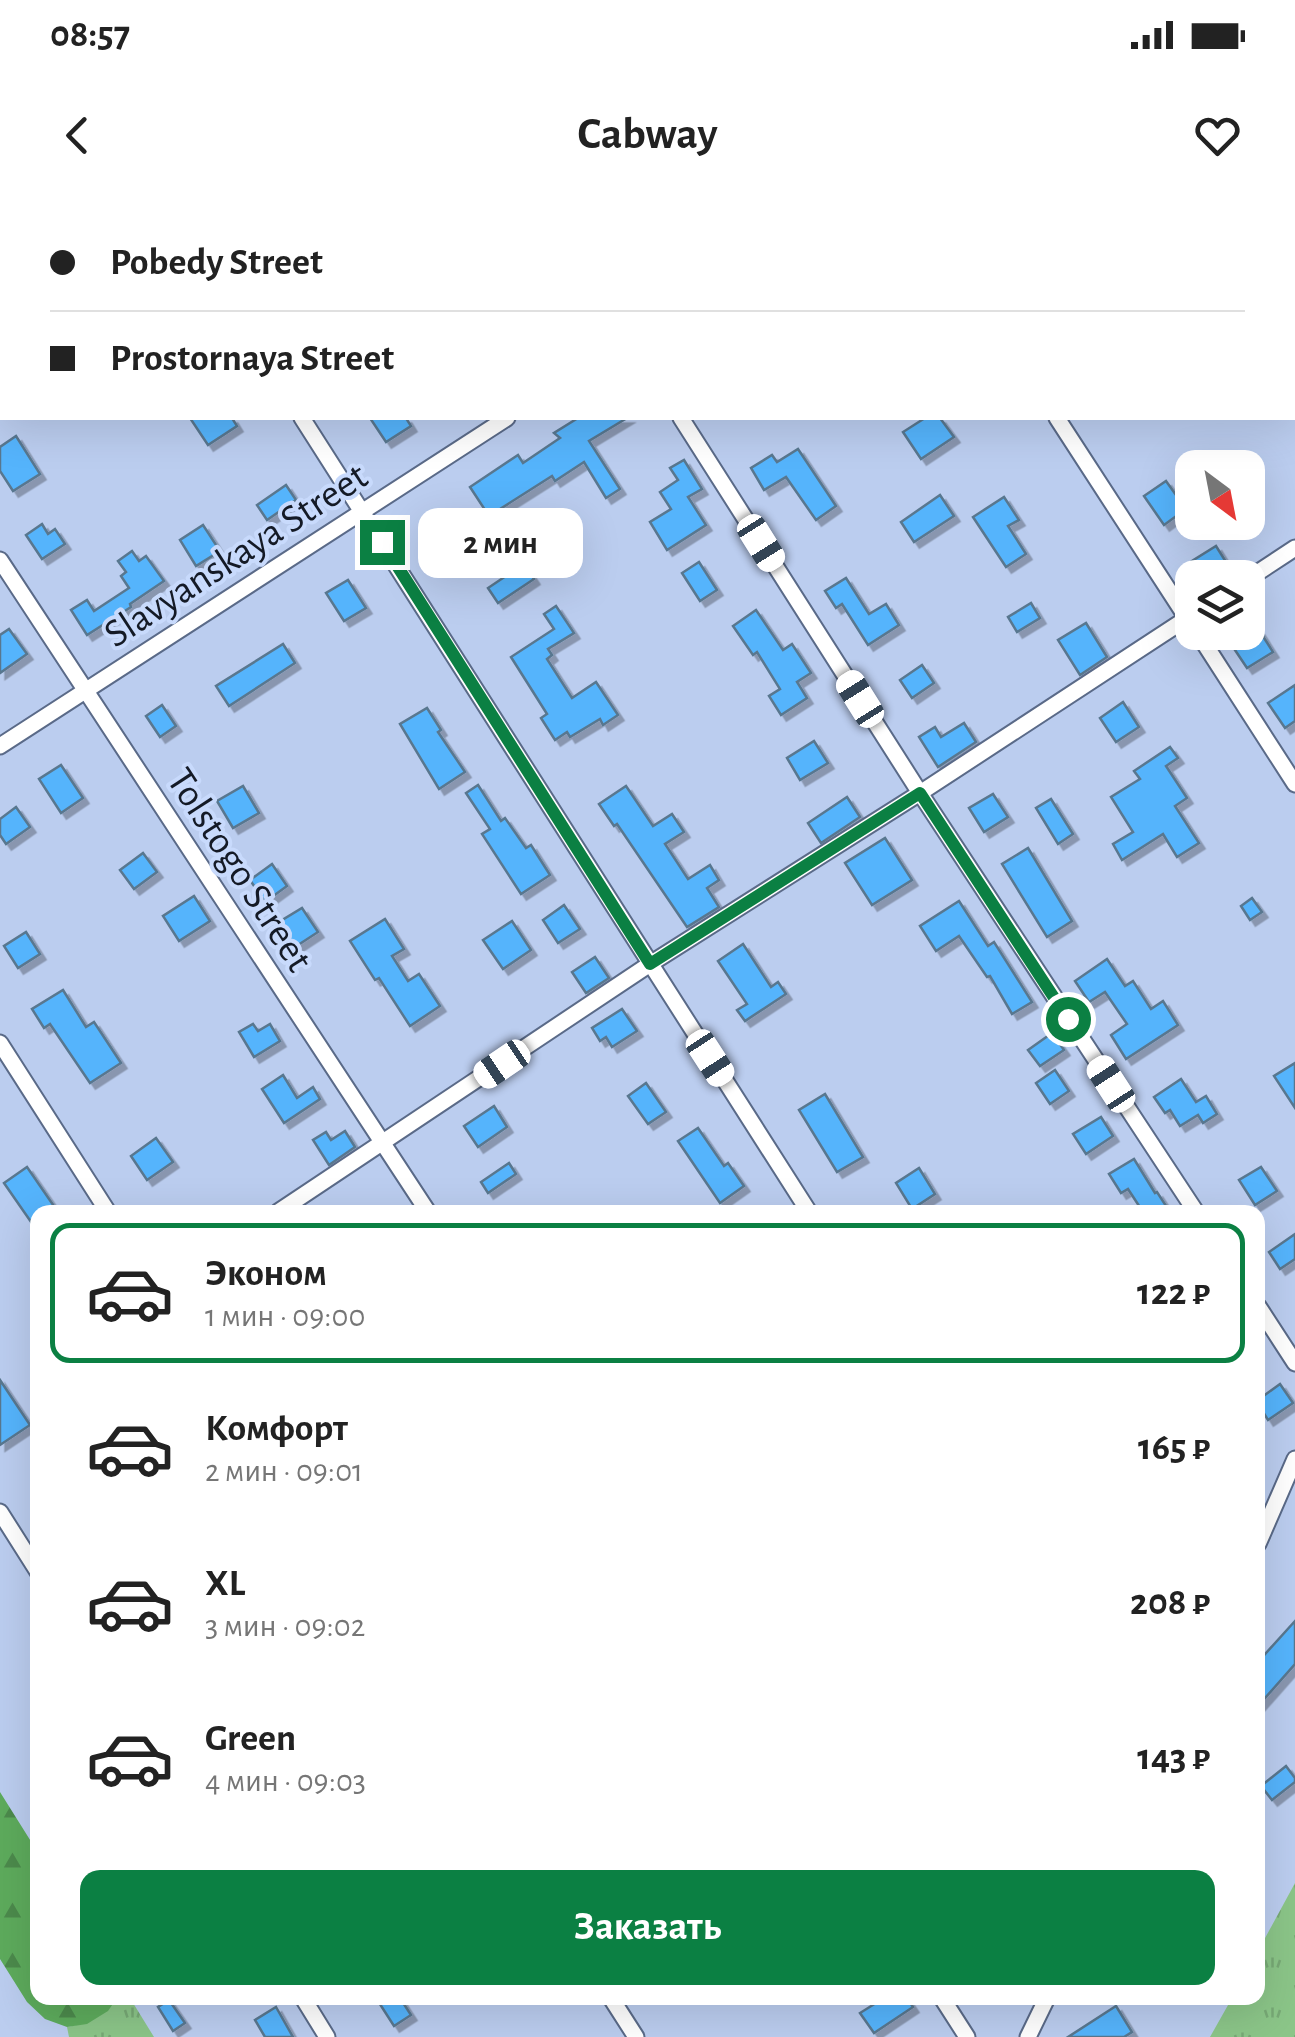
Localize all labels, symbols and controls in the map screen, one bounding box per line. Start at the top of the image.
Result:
text: 08:57 [50,16,130,54]
icon: back [50,108,105,163]
icon: heart [1190,108,1245,163]
text: Cabway [577,112,718,157]
text: Pobedy Street [110,244,323,282]
text: Prostornaya Street [110,340,394,378]
north arrow [1175,450,1265,540]
map controls [1175,450,1265,650]
street label: Slavyanskaya Street [98,456,375,655]
callout: 2 мин [417,507,582,577]
car [732,510,790,576]
route end [360,520,405,565]
text: 2 мин [463,527,538,559]
button: layers [1175,560,1265,650]
car [831,666,889,732]
street label: Tolstogo Street [159,761,320,979]
route start [1046,997,1091,1042]
car [681,1025,739,1091]
car [469,1035,535,1093]
car [1082,1051,1140,1117]
icon: car [85,1248,175,1338]
text: Эконом [205,1255,327,1293]
text: 122 ₽ [1137,1274,1210,1312]
text: 1 мин · 09:00 [205,1300,365,1332]
icon: car [85,1403,175,1493]
text: Комфорт [205,1410,348,1448]
text: 165 ₽ [1138,1429,1210,1467]
text: 2 мин · 09:01 [205,1455,363,1487]
icon: car [85,1558,175,1648]
text: XL [205,1565,245,1603]
text: 208 ₽ [1130,1584,1210,1622]
text: 3 мин · 09:02 [205,1610,365,1642]
icon: car [85,1713,175,1803]
text: Green [205,1720,296,1758]
text: 143 ₽ [1137,1739,1210,1777]
text: 4 мин · 09:03 [205,1765,366,1797]
button: Заказать [80,1870,1215,1985]

